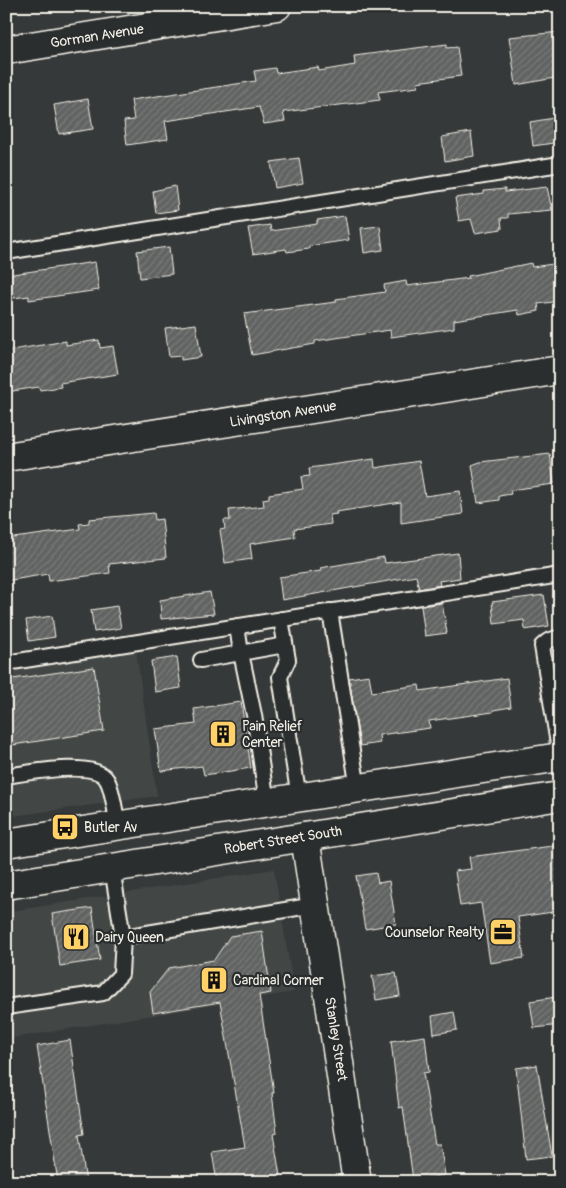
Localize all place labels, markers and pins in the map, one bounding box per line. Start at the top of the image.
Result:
place label: Pain Relief Center [242,718,303,751]
building icon: Pain Relief Center [208,719,238,749]
bus stop icon: Butler Av [50,812,80,842]
place label: Butler Av [84,819,137,836]
office icon: Counselor Realty [488,917,518,947]
restaurant icon: Dairy Queen [61,922,91,952]
place label: Counselor Realty [385,924,484,941]
place label: Dairy Queen [95,929,164,946]
building icon: Cardinal Corner [199,965,229,995]
place label: Cardinal Corner [233,972,324,989]

